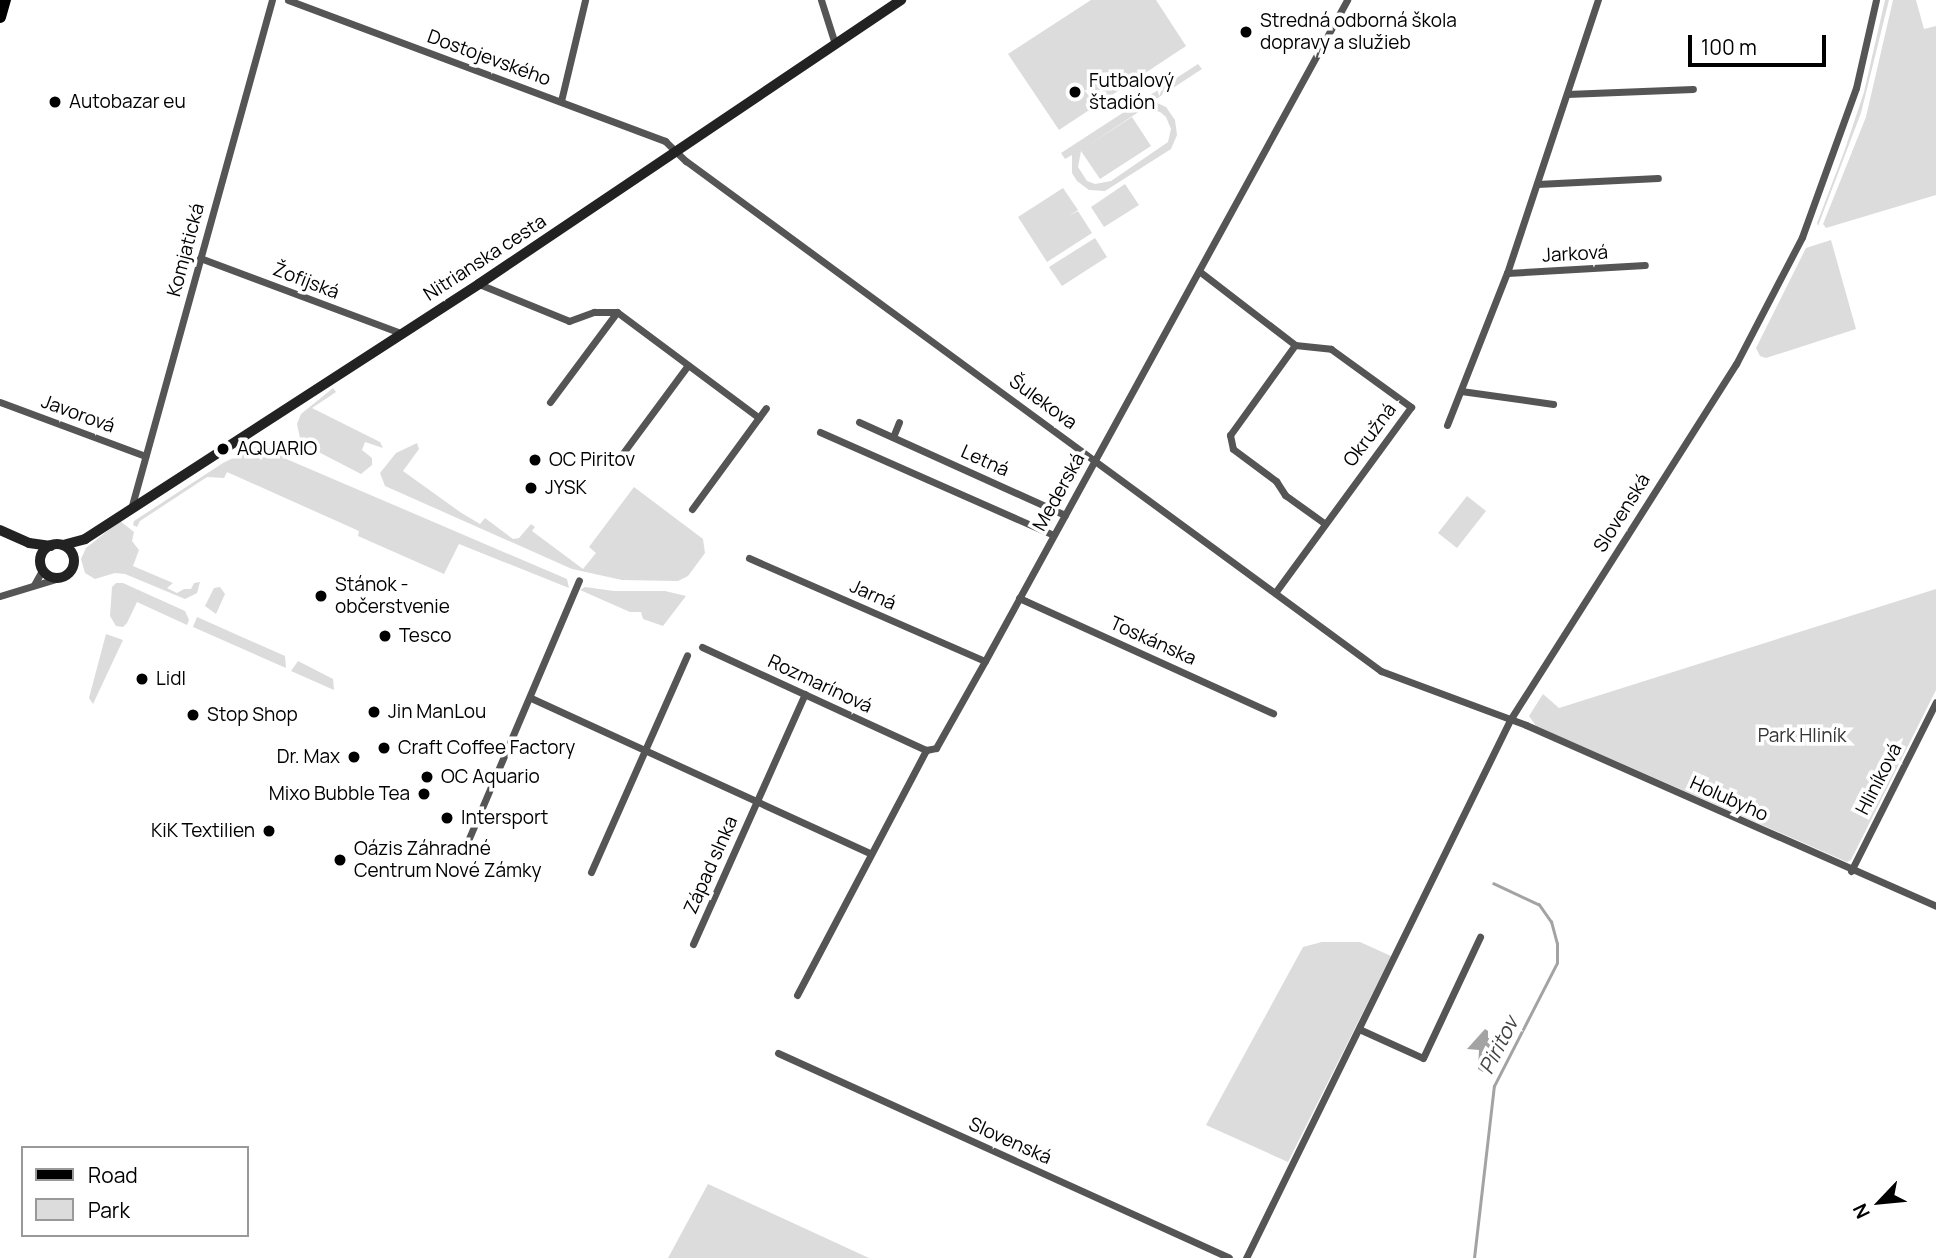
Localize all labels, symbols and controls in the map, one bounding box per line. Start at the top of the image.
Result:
place label: Stredná odborná škola dopravy a služieb [1260,10,1457,54]
scale bar [1691,21,1829,65]
marker: Stredná odborná škola dopravy a služieb [1238,24,1254,40]
street label: Dostojevského [424,25,554,91]
text: 100 m [1701,33,1757,61]
place label: Futbalový štadión [1089,70,1174,114]
marker: Futbalový štadión [1067,84,1083,100]
place label: Autobazar eu [69,91,186,113]
marker: Autobazar eu [47,94,63,110]
street label: Komjatická [163,201,209,299]
street label: Nitrianska cesta [419,210,551,306]
street label: Jarková [1541,241,1609,267]
street label: Žofijská [270,258,342,304]
street label: Šulekova [1005,370,1081,434]
street label: Javorová [38,390,118,438]
street label: Okružná [1339,399,1401,471]
place label: AQUARIO [237,438,317,460]
street label: Letná [957,440,1013,482]
marker: AQUARIO [215,441,231,457]
place label: OC Piritov [549,449,635,471]
street label: Mederská [1028,449,1090,535]
marker: OC Piritov [527,452,543,468]
street label: Slovenská [1589,470,1655,556]
place label: JYSK [545,477,587,499]
marker: JYSK [523,480,539,496]
place label: Stánok - občerstvenie [335,574,450,618]
street label: Jarná [846,575,900,615]
marker: Stánok - občerstvenie [313,588,329,604]
street label: Toskánska [1106,612,1200,670]
place label: Tesco [399,625,451,647]
marker: Tesco [377,628,393,644]
street label: Rozmarínová [764,650,876,718]
place label: Lidl [156,668,186,690]
marker: Lidl [134,671,150,687]
place label: Jin ManLou [388,701,486,723]
place label: Stop Shop [207,704,298,726]
marker: Jin ManLou [366,704,382,720]
marker: Stop Shop [185,707,201,723]
park label: Park Hliník [1758,725,1846,747]
place label: Craft Coffee Factory [398,737,575,759]
street label: Hliníková [1851,739,1907,819]
marker: Craft Coffee Factory [376,740,392,756]
place label: Dr. Max [277,746,340,768]
marker: Dr. Max [346,749,362,765]
place label: OC Aquario [441,766,540,788]
marker: OC Aquario [419,769,435,785]
street label: Holubyho [1686,772,1772,826]
place label: Mixo Bubble Tea [269,783,410,805]
marker: Mixo Bubble Tea [416,786,432,802]
place label: Intersport [461,807,548,829]
marker: Intersport [439,810,455,826]
street label: Západ slnka [679,813,743,917]
place label: KiK Textilien [151,820,255,842]
marker: KiK Textilien [261,823,277,839]
place label: Oázis Záhradné Centrum Nové Zámky [354,838,542,882]
marker: Oázis Záhradné Centrum Nové Zámky [332,852,348,868]
water label: Piritov [1473,1012,1523,1078]
street label: Slovenská [965,1113,1055,1169]
legend [21,1146,248,1237]
text: Road [88,1161,138,1189]
north arrow [1845,1167,1915,1237]
text: Park [88,1196,130,1224]
text: N [1846,1199,1876,1223]

